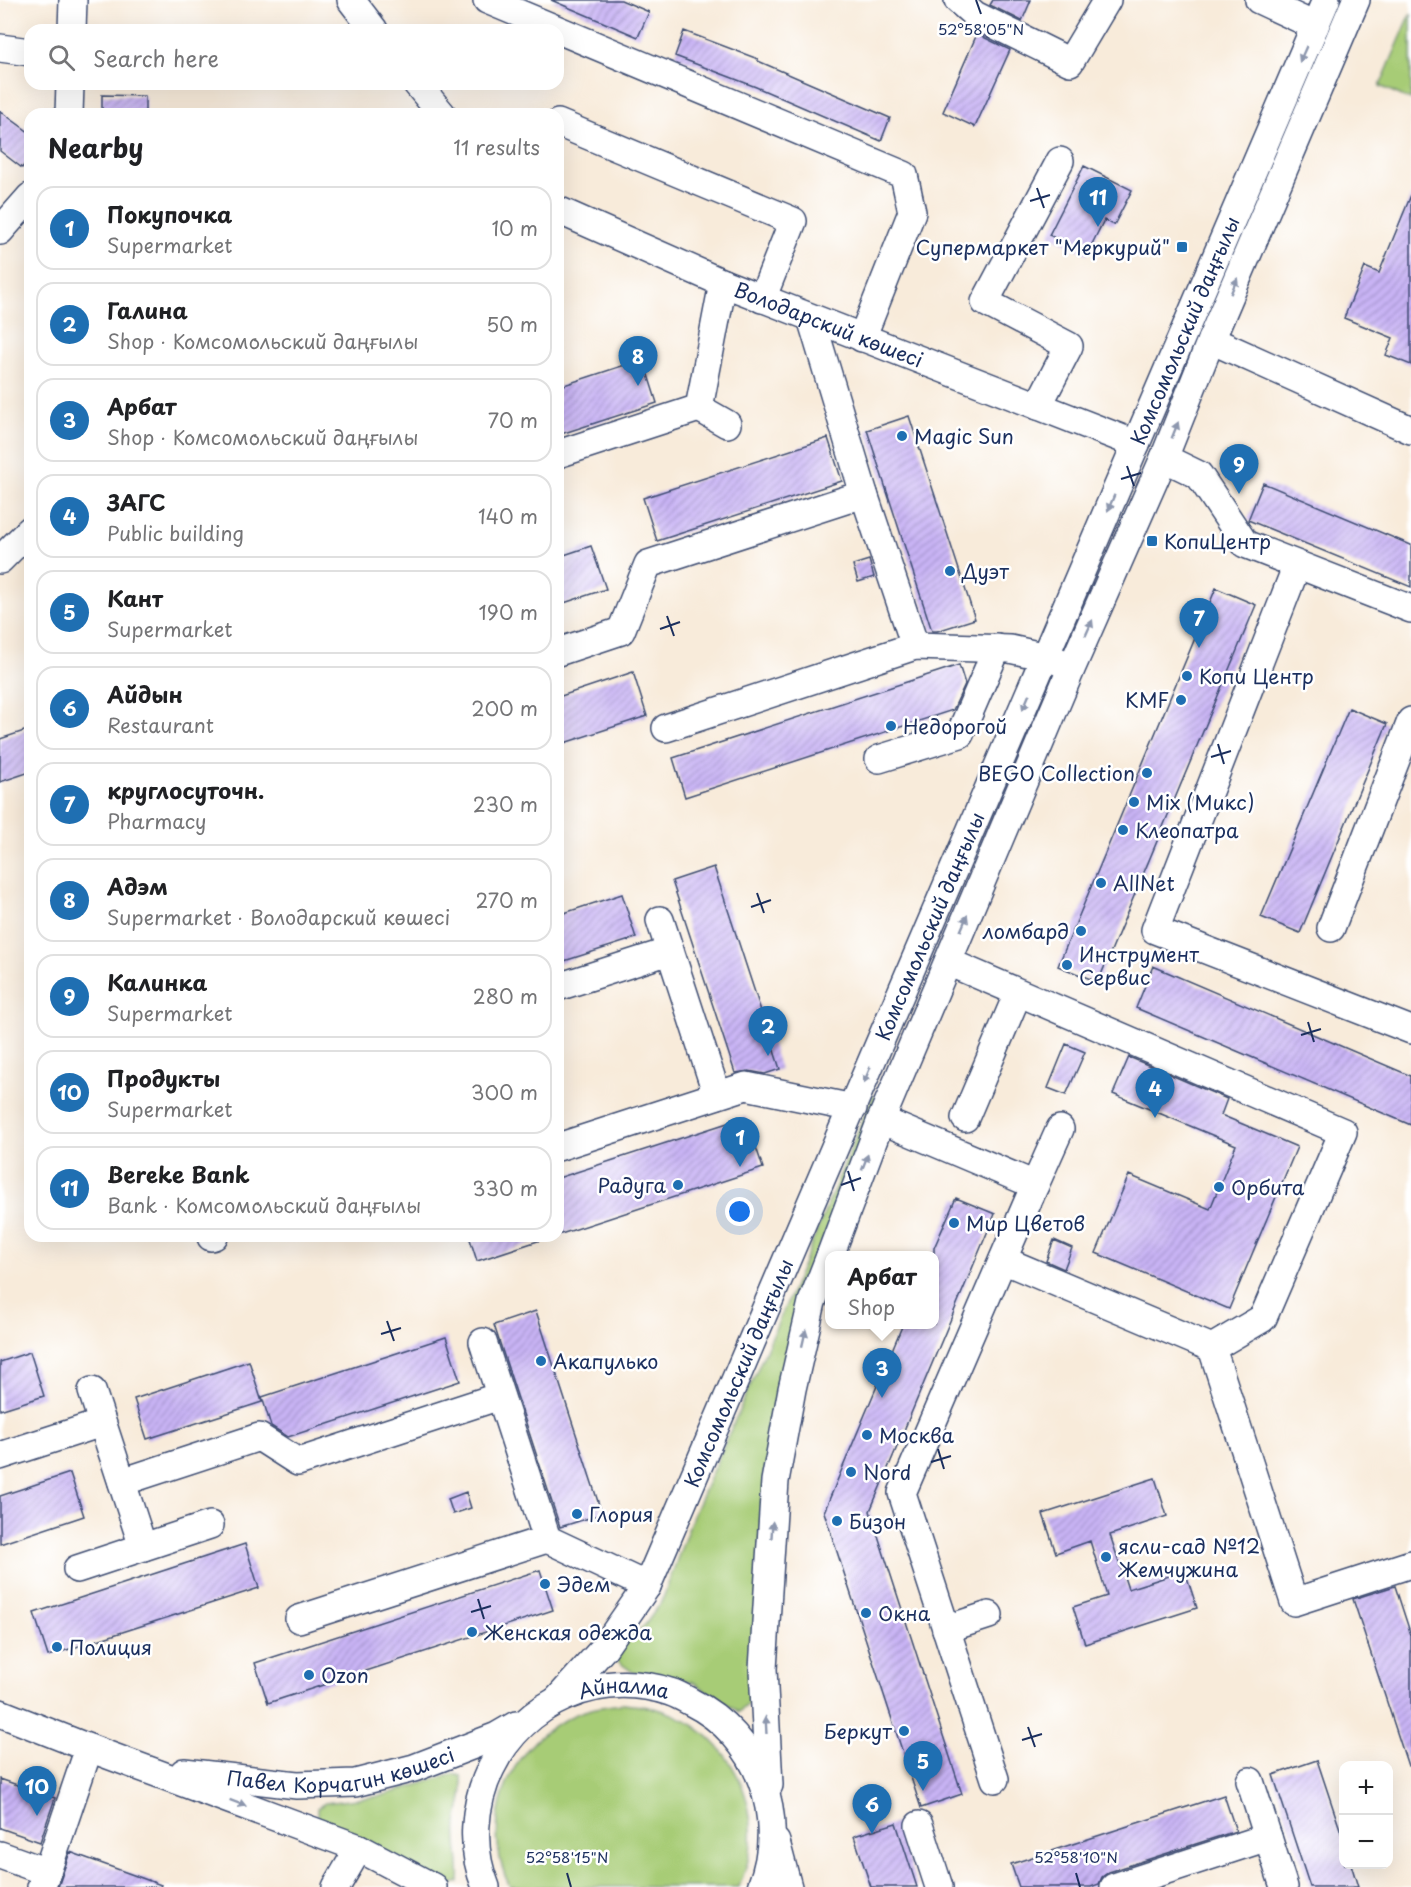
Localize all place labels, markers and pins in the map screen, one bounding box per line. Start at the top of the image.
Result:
pin: 11 [1078,178,1118,227]
place label: Супермаркет "Меркурий" [915,232,1170,262]
marker: Супермаркет "Меркурий" [1175,240,1189,254]
pin: 8 [618,336,658,386]
place label: Magic Sun [914,421,1014,451]
marker: Magic Sun [895,429,909,443]
pin: 9 [1220,444,1258,494]
place label: КопиЦентр [1164,526,1271,556]
marker: КопиЦентр [1145,534,1159,548]
place label: Дуэт [961,556,1009,586]
marker: Дуэт [943,564,957,578]
pin: 7 [1180,598,1218,648]
place label: Копи Центр [1199,661,1314,691]
marker: Копи Центр [1180,669,1194,683]
place label: KMF [1125,685,1169,715]
marker: KMF [1174,693,1188,707]
place label: Недорогой [903,711,1007,741]
marker: Недорогой [884,719,898,733]
place label: BEGO Collection [978,758,1135,788]
marker: BEGO Collection [1140,766,1154,780]
place label: Mix (Микс) [1146,787,1254,817]
marker: Mix (Микс) [1127,795,1141,809]
place label: Клеопатра [1135,815,1239,845]
marker: Клеопатра [1116,823,1130,837]
place label: AllNet [1113,868,1175,898]
marker: AllNet [1094,876,1108,890]
place label: ломбард [982,916,1069,946]
marker: ломбард [1074,924,1088,938]
place label: Инструмент Сервис [1079,939,1199,992]
marker: Инструмент Сервис [1060,958,1074,972]
pin: 2 [748,1006,788,1056]
pin: 4 [1136,1068,1174,1118]
pin: 1 [720,1118,760,1167]
place label: Радуга [598,1170,667,1200]
place label: Орбита [1231,1172,1305,1202]
marker: Радуга [671,1178,685,1192]
marker: Орбита [1212,1180,1226,1194]
place label: Мир Цветов [966,1208,1085,1238]
marker: Мир Цветов [947,1216,961,1230]
place label: Акапулько [553,1346,658,1376]
pin: 3 [862,1348,902,1398]
marker: Акапулько [534,1354,548,1368]
place label: Москва [879,1420,955,1450]
marker: Москва [860,1428,874,1442]
place label: Nord [863,1457,911,1487]
marker: Nord [844,1465,858,1479]
place label: Глория [589,1499,654,1529]
place label: Бизон [849,1506,906,1536]
marker: Глория [570,1507,584,1521]
marker: Бизон [830,1514,844,1528]
place label: ясли-сад №12 Жемчужина [1118,1531,1260,1584]
marker: ясли-сад №12 Жемчужина [1099,1550,1113,1564]
place label: Эдем [557,1569,611,1599]
marker: Эдем [538,1577,552,1591]
place label: Окна [878,1598,931,1628]
marker: Окна [859,1606,873,1620]
place label: Женская одежда [484,1617,652,1647]
marker: Женская одежда [465,1625,479,1639]
place label: Полиция [69,1632,152,1662]
marker: Полиция [50,1640,64,1654]
place label: Ozon [321,1660,369,1690]
marker: Ozon [302,1668,316,1682]
place label: Беркут [824,1716,892,1746]
marker: Беркут [897,1724,911,1738]
pin: 5 [904,1742,942,1791]
pin: 10 [18,1766,57,1816]
pin: 6 [852,1784,892,1834]

